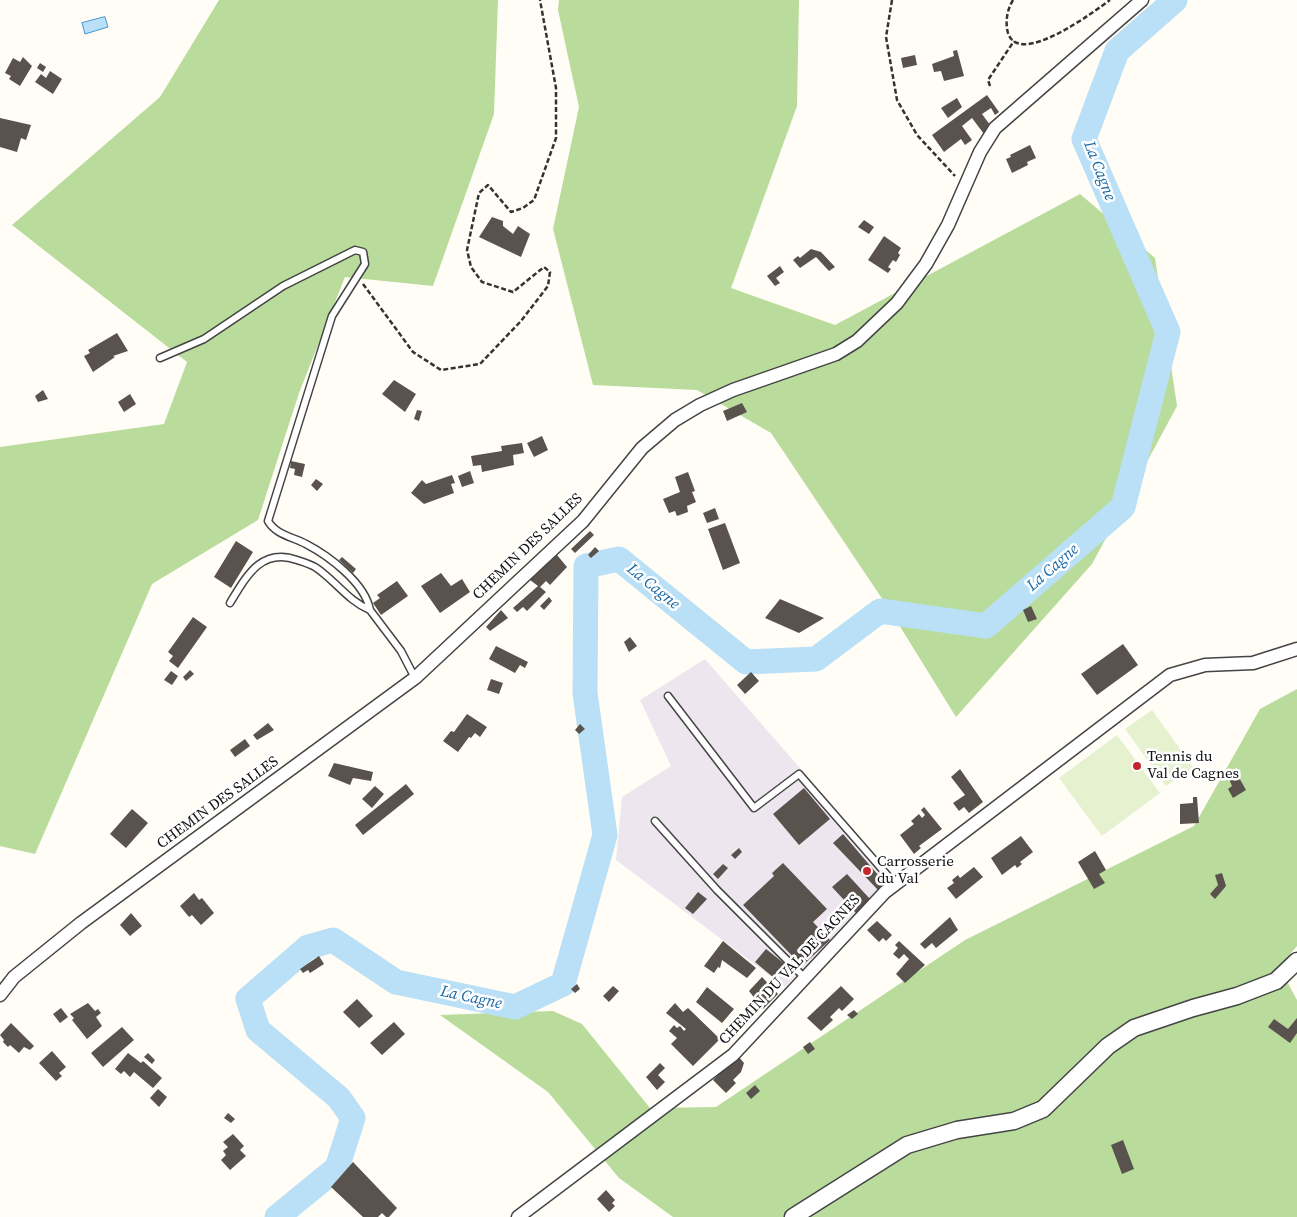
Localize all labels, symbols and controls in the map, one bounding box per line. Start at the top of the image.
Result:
water label: La Cagne [1079,138,1119,204]
street label: CHEMIN DES SALLES [469,490,587,604]
water label: La Cagne [1023,540,1083,596]
water label: La Cagne [623,560,683,614]
place label: Tennis du Val de Cagnes [1147,748,1239,783]
street label: CHEMIN DES SALLES [154,753,282,853]
marker: Tennis du Val de Cagnes [1131,760,1143,772]
place label: Carrosserie du Val [877,853,954,888]
marker: Carrosserie du Val [861,865,873,877]
street label: CHEMIN DU VAL DE CAGNES [716,891,864,1049]
water label: La Cagne [439,982,503,1014]

